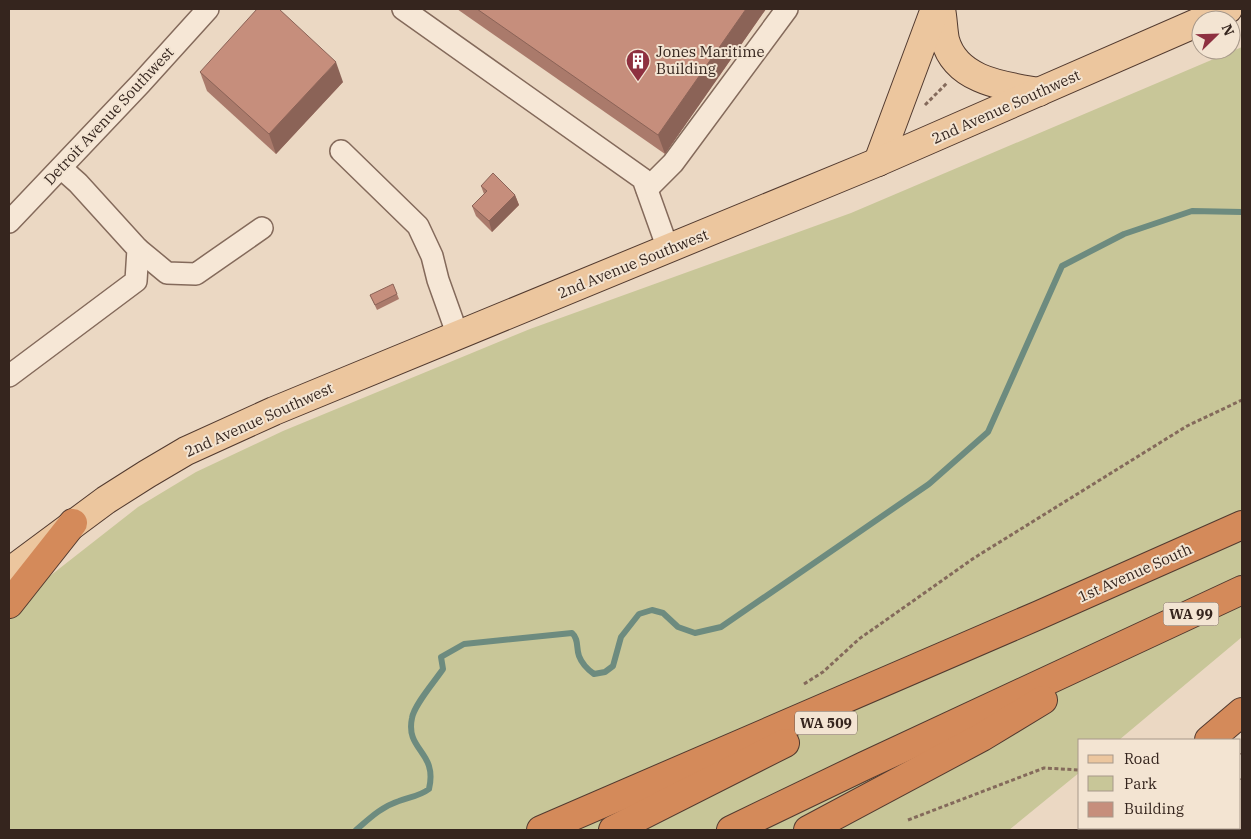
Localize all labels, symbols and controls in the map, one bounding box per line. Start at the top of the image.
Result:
north arrow [1191,10,1241,60]
text: N [1218,21,1238,39]
place label: Jones Maritime Building [656,42,765,78]
street label: Detroit Avenue Southwest [40,43,178,189]
building icon: Jones Maritime Building [625,48,651,82]
street label: 2nd Avenue Southwest [929,65,1083,148]
street label: 2nd Avenue Southwest [555,225,711,302]
street label: 2nd Avenue Southwest [182,378,336,461]
street label: 1st Avenue South [1075,539,1195,606]
road number: WA 99 [1164,602,1218,626]
road number: WA 509 [795,711,857,734]
legend [1078,739,1241,829]
text: Road [1124,749,1160,768]
text: Park [1124,774,1157,793]
text: Building [1124,799,1184,818]

